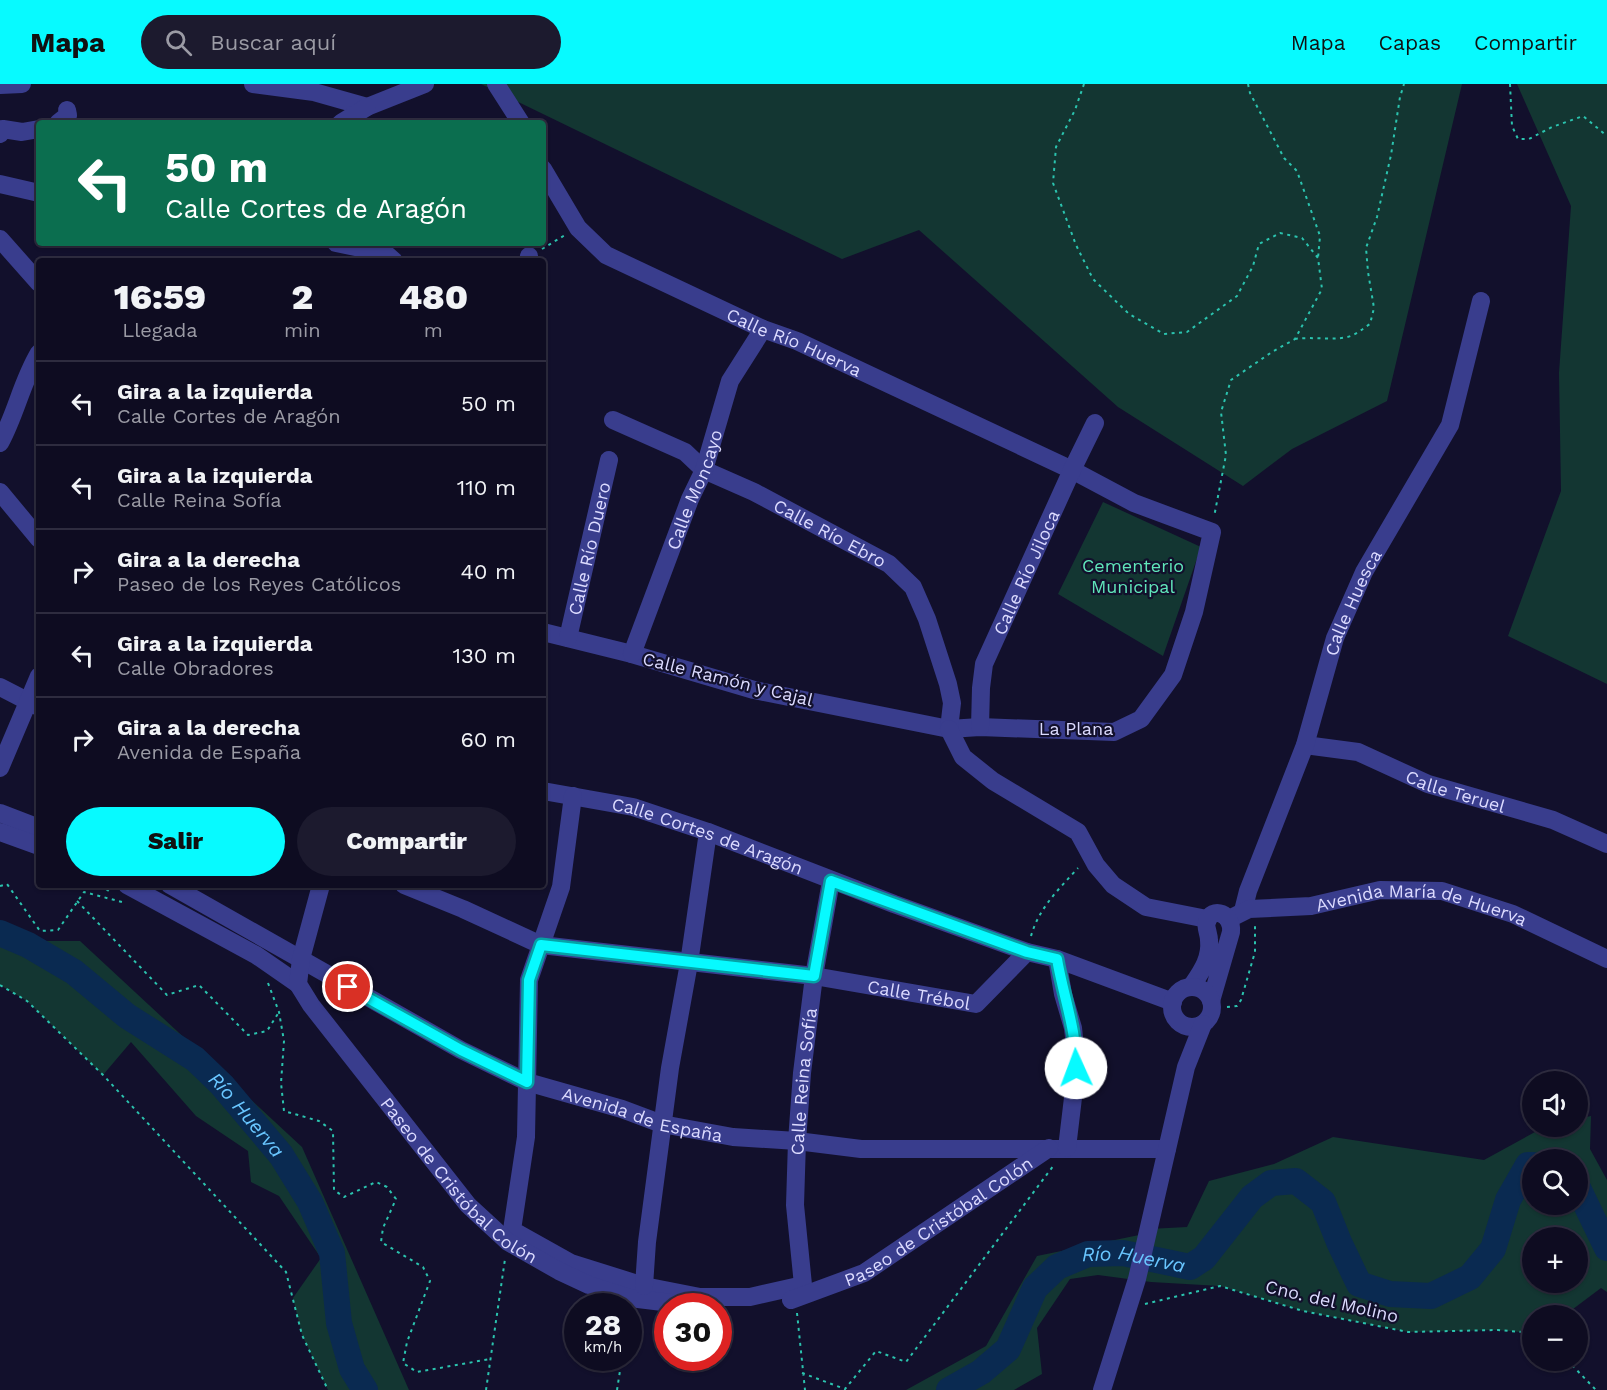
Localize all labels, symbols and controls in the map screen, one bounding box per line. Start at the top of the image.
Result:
search box [141,15,561,69]
text: Mapa [30,26,105,59]
icon: search [162,26,195,59]
text: Buscar aquí [210,30,336,55]
text: Mapa [1291,30,1346,55]
text: Capas [1379,30,1441,55]
text: Compartir [1474,30,1577,55]
text: 50 m [165,143,268,192]
icon: left [66,144,144,222]
text: Calle Cortes de Aragón [165,193,467,225]
text: 16:59 [114,276,206,318]
text: 2 [291,276,313,318]
text: 480 [398,276,468,318]
street label: Calle Río Huerva [724,303,865,380]
text: Llegada [122,318,198,342]
text: min [284,318,321,342]
text: m [424,318,443,342]
text: Gira a la izquierda [117,379,313,404]
icon: left [66,387,99,420]
text: 50 m [461,391,516,416]
text: Calle Cortes de Aragón [117,404,341,428]
street label: Calle Moncayo [662,427,726,552]
text: Gira a la izquierda [117,463,313,488]
icon: left [66,471,99,504]
text: 110 m [457,475,516,500]
street label: Calle Río Duero [563,480,614,617]
text: Calle Reina Sofía [117,488,282,512]
street label: Calle Río Ebro [770,494,890,571]
street label: Calle Río Jiloca [988,506,1063,638]
street label: Calle Huesca [1320,545,1386,658]
text: Gira a la derecha [117,547,300,572]
icon: right [66,555,99,588]
park label: Cementerio Municipal [1082,555,1184,597]
text: 40 m [460,559,516,584]
text: Paseo de los Reyes Católicos [117,572,401,596]
text: Gira a la izquierda [117,631,313,656]
icon: left [66,639,99,672]
text: 130 m [452,643,516,668]
street label: Calle Ramón y Cajal [641,648,816,710]
text: Calle Obradores [117,656,274,680]
text: Gira a la derecha [117,715,300,740]
street label: La Plana [1039,718,1113,739]
icon: right [66,723,99,756]
text: 60 m [460,727,516,752]
text: Avenida de España [117,740,301,764]
street label: Calle Teruel [1403,765,1508,816]
street label: Calle Cortes de Aragón [610,793,806,878]
button: Salir [66,807,285,876]
button: Compartir [297,807,516,876]
street label: Avenida María de Huerva [1314,879,1531,930]
pin [322,961,373,1012]
icon: arrive [331,970,364,1003]
street label: Calle Trébol [866,975,973,1013]
street label: Calle Reina Sofía [786,1006,820,1156]
position arrow [1044,1036,1108,1100]
water label: Río Huerva [204,1067,290,1162]
map controls [1522,1071,1588,1371]
button: sound [1522,1071,1588,1137]
street label: Avenida de España [560,1082,724,1145]
street label: Paseo de Cristóbal Colón [377,1093,541,1267]
button: search [1522,1149,1588,1215]
street label: Paseo de Cristóbal Colón [841,1152,1036,1290]
button: + [1522,1227,1588,1293]
water label: Río Huerva [1081,1240,1187,1278]
street label: Cno. del Molino [1263,1275,1401,1327]
speed limit sign: 30 [654,1293,732,1371]
button: − [1522,1305,1588,1371]
text: 28 [585,1307,621,1342]
text: km/h [584,1338,622,1356]

